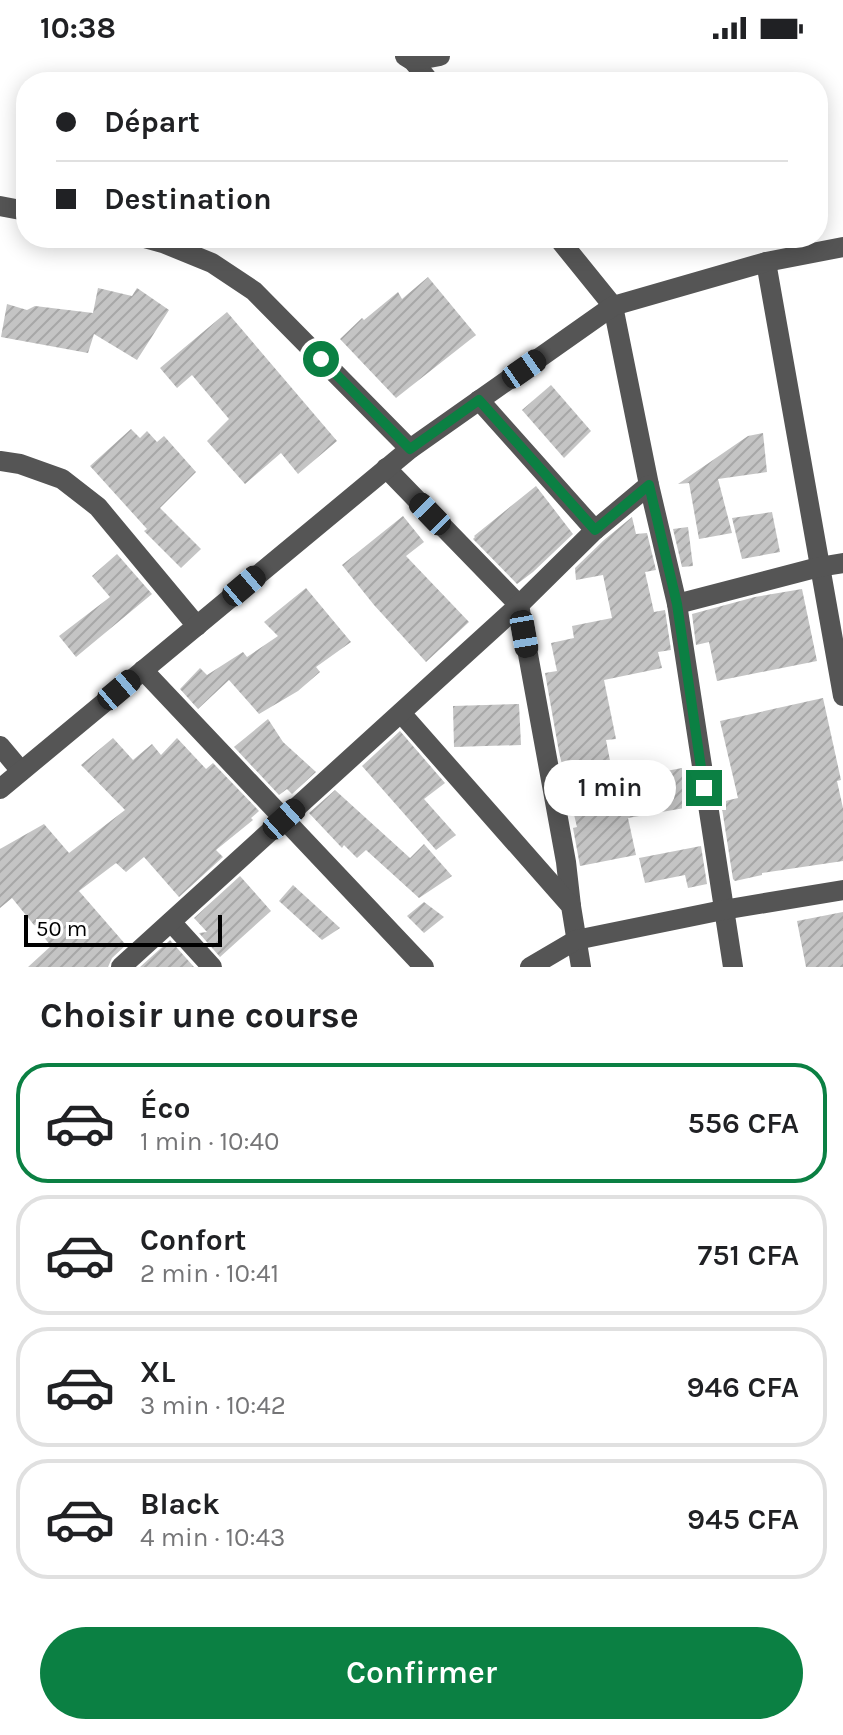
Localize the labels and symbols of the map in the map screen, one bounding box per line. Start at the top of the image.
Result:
route start [303,341,339,377]
car [497,345,551,393]
car [405,488,455,540]
car [218,561,270,611]
car [508,608,540,660]
car [93,665,145,715]
callout: 1 min [544,760,676,816]
route end [686,770,722,806]
car [258,794,310,844]
scale bar [24,911,222,947]

